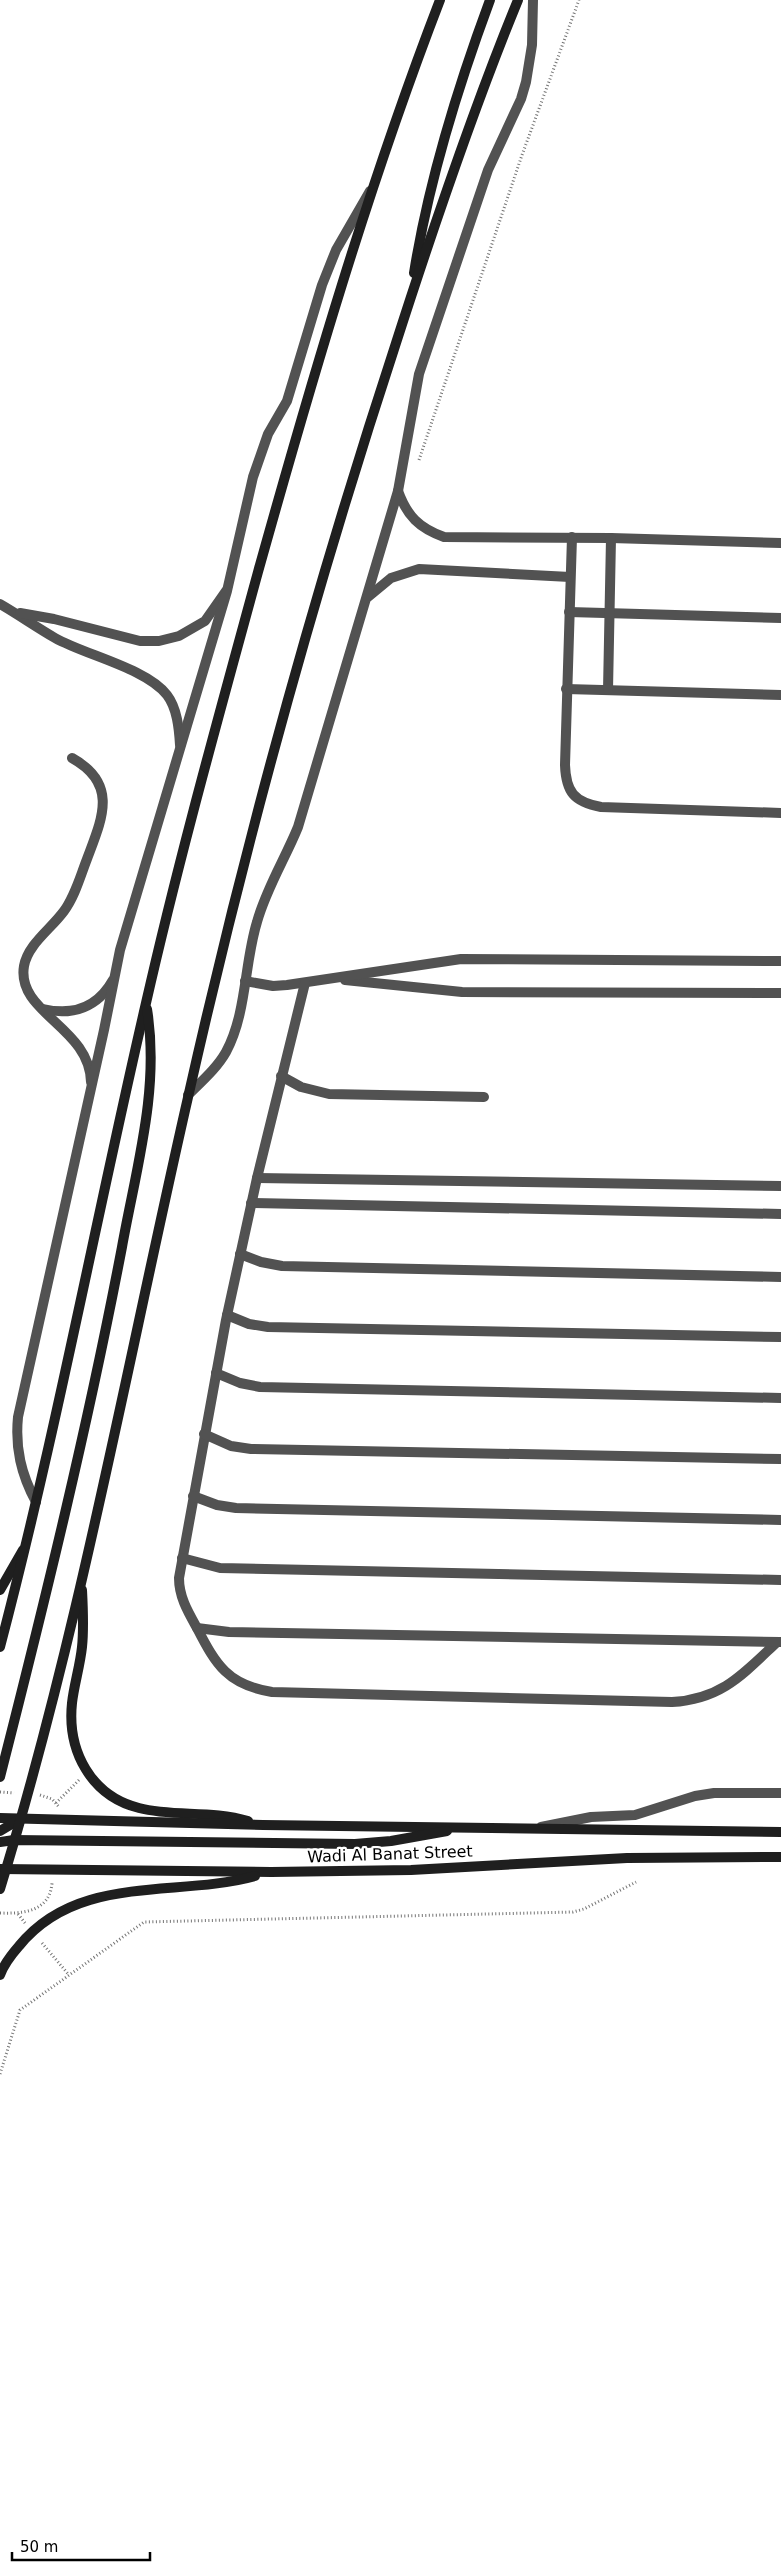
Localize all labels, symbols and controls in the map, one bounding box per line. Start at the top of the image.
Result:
street label: Wadi Al Banat Street [307,1842,473,1866]
scale bar [12,2530,150,2562]
text: 50 m [20,2538,58,2556]

